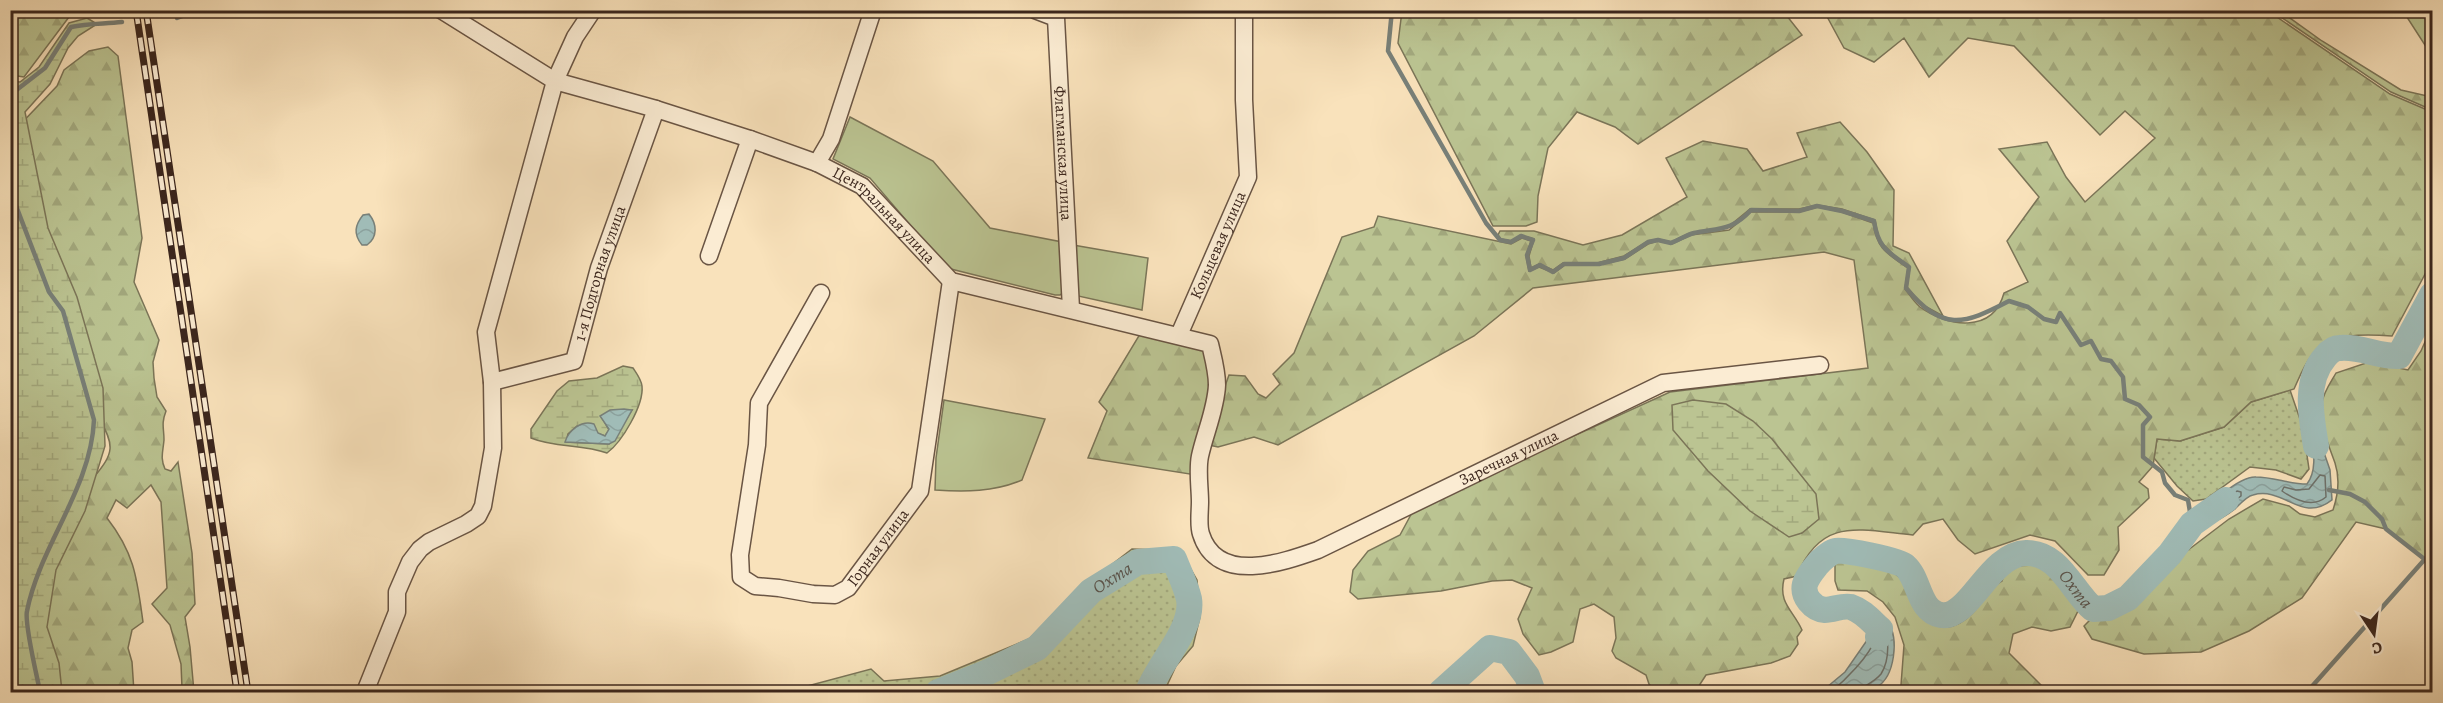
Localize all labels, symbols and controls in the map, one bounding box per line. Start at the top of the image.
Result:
street label: Флагманская улица [1049,85,1077,222]
street label: Центральная улица [829,162,941,269]
street label: Кольцевая улица [1185,187,1252,303]
street label: 1-я Подгорная улица [569,202,632,344]
street label: Заречная улица [1456,424,1563,491]
street label: Горная улица [842,504,915,591]
water label: Охта [1088,556,1137,599]
water label: Охта [2053,565,2098,614]
north arrow [2344,604,2404,664]
text: С [2370,636,2384,659]

